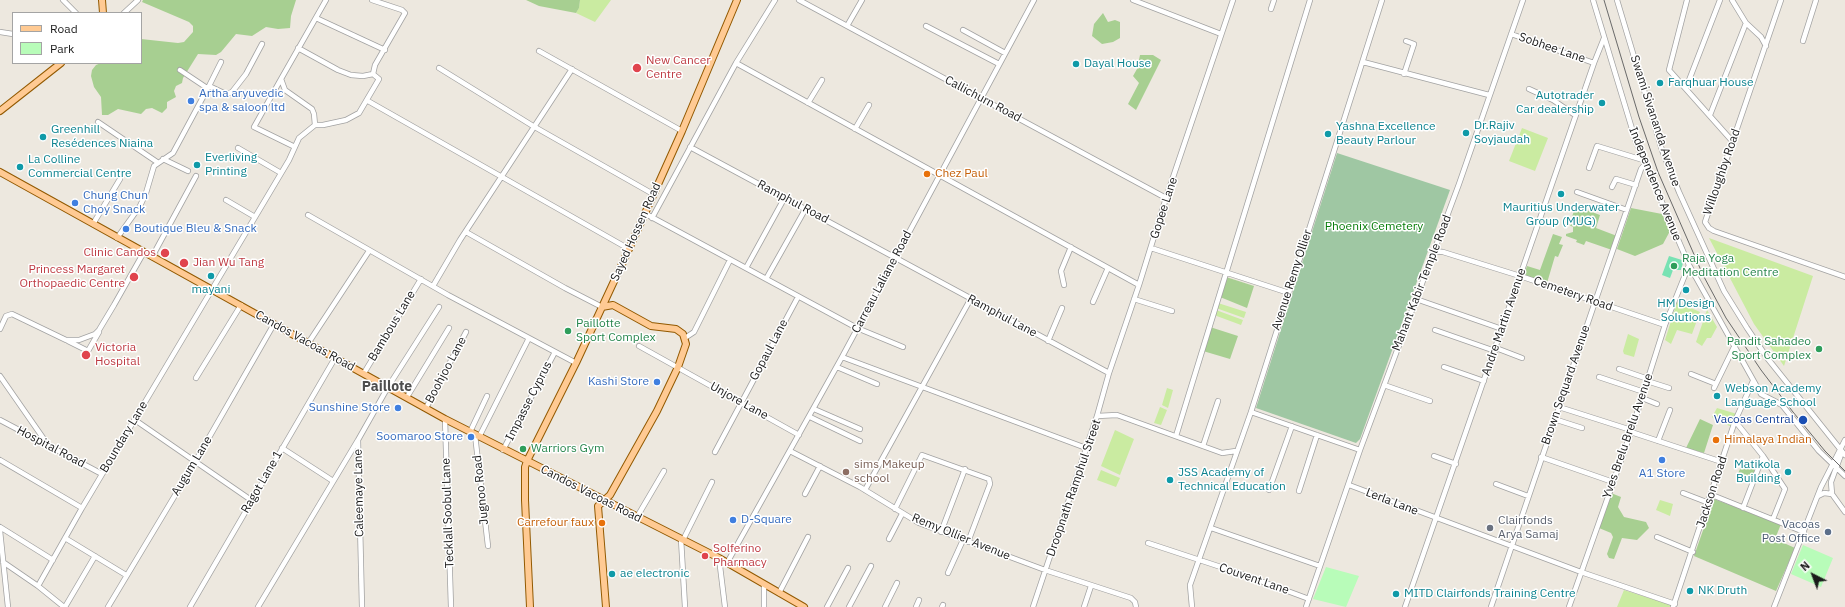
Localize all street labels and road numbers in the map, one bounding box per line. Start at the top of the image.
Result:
street label: Sobhee Lane [1517,30,1587,66]
street label: Swami Sivananda Avenue [1627,53,1683,189]
street label: Callichurn Road [942,73,1024,125]
street label: Independence Avenue [1626,125,1684,243]
street label: Willoughby Road [1701,127,1743,217]
street label: Gopee Lane [1147,175,1181,241]
street label: Ramphul Road [755,177,831,227]
street label: Sayed Hossen Road [608,181,664,283]
street label: Mahant Kabir Temple Road [1389,213,1455,353]
street label: Carreau Laliane Road [849,228,915,336]
street label: Avenue Remy Ollier [1269,228,1315,332]
street label: Andre Martin Avenue [1479,266,1529,378]
street label: Cemetery Road [1532,274,1614,314]
street label: Bambous Lane [365,288,419,364]
street label: Ramphul Lane [965,292,1039,340]
street label: Candos Vacoas Road [253,308,357,374]
street label: Gopaul Lane [747,317,791,383]
street label: Brown Sequard Avenue [1539,323,1593,447]
street label: Boohjoo Lane [422,334,470,406]
street label: Impasse Cyprus [503,359,555,443]
street label: Yves Brelu Brelu Avenue [1600,372,1656,500]
street label: Unjore Lane [707,379,771,423]
street label: Boundary Lane [97,399,151,475]
street label: Droopnath Ramphul Street [1044,418,1104,558]
street label: Hospital Road [14,423,88,471]
street label: Augum Lane [169,434,215,498]
street label: Ragot Lane 1 [238,448,286,516]
street label: Caleemaye Lane [351,449,367,537]
street label: Jugnoo Road [470,454,492,526]
street label: Jackson Road [1694,454,1730,530]
street label: Tecklall Soobul Lane [439,458,457,568]
street label: Candos Vacoas Road [538,462,644,526]
street label: Lerla Lane [1364,485,1420,519]
street label: Remy Ollier Avenue [910,511,1012,563]
street label: Couvent Lane [1217,560,1291,598]

